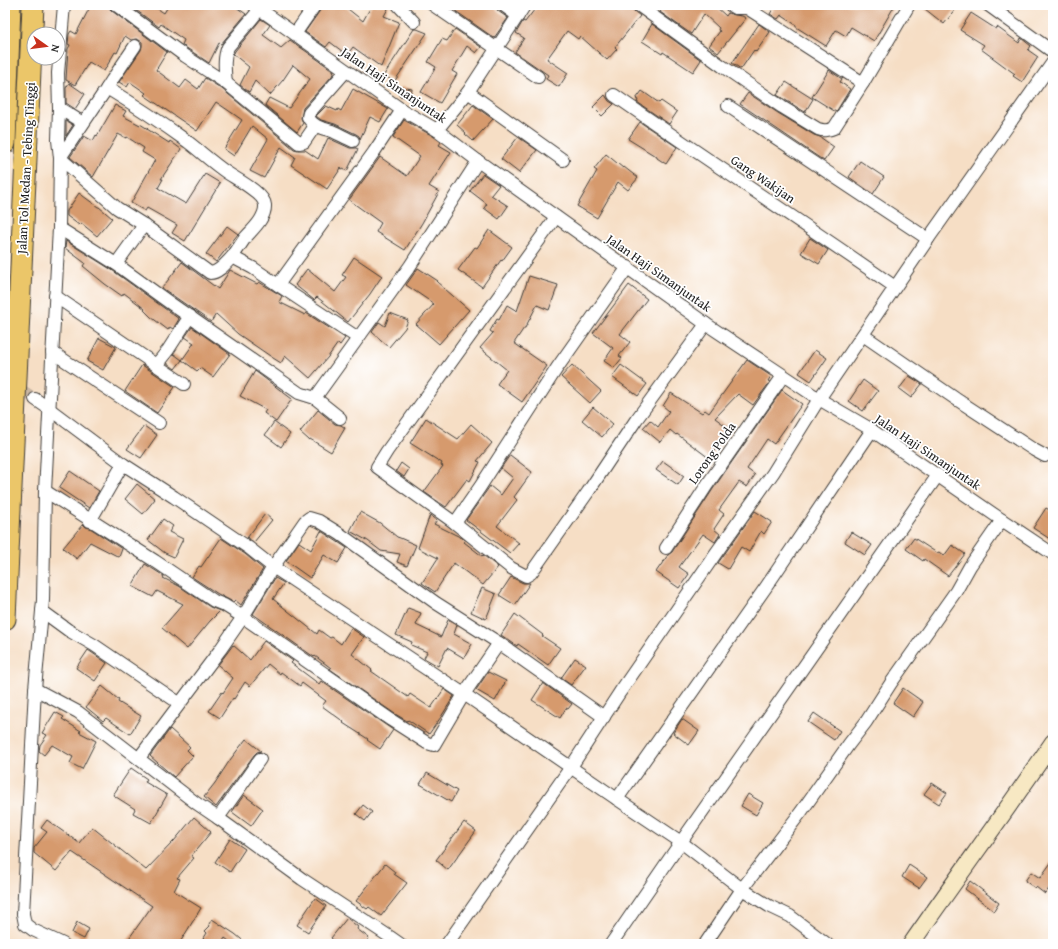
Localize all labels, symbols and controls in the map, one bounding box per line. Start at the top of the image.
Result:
north arrow [26,26,66,66]
street label: Jalan Haji Simanjuntak [336,41,451,128]
text: N [47,43,64,55]
street label: Jalan Tol Medan - Tebing Tinggi [12,81,40,256]
street label: Gang Wakijan [727,150,800,208]
street label: Jalan Haji Simanjuntak [601,228,716,317]
street label: Jalan Haji Simanjuntak [870,408,985,495]
street label: Lorong Polda [684,417,741,488]

